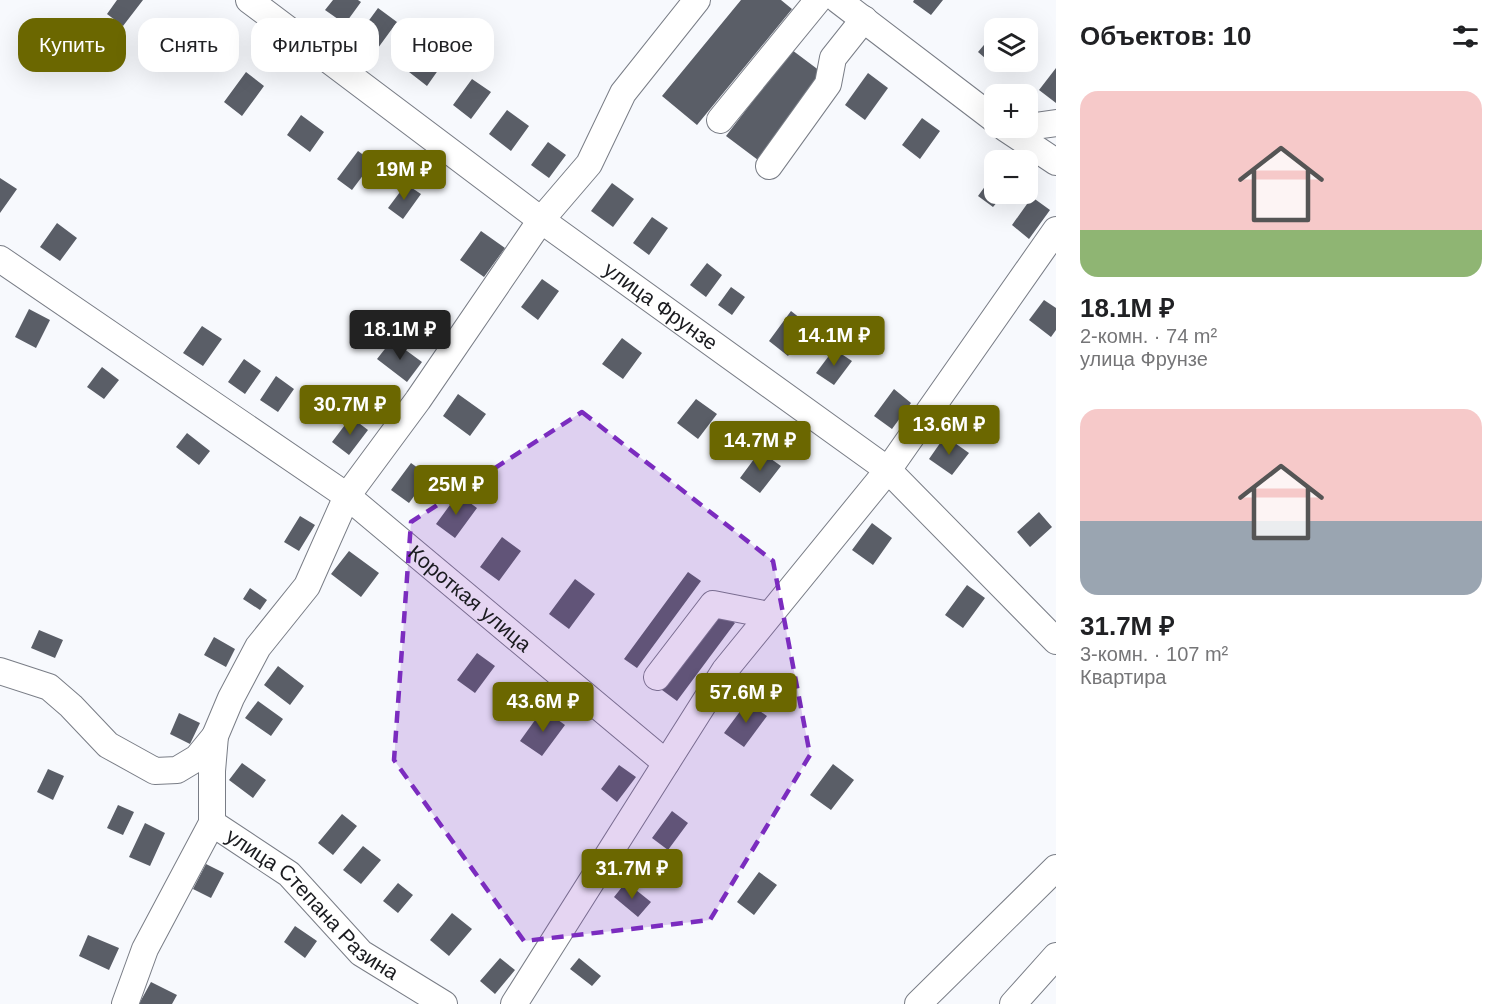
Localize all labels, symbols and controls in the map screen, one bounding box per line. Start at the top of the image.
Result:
chip: Купить [18,18,126,72]
chip: Снять [138,18,239,72]
chip: Фильтры [251,18,379,72]
chip: Новое [391,18,494,72]
map controls [984,18,1038,204]
button: layers [984,18,1038,72]
icon: filters [1449,20,1482,53]
text: Объектов: 10 [1080,21,1251,51]
button: + [984,84,1038,138]
icon: home [1227,130,1335,238]
pin: 19M ₽ [362,150,446,201]
button: − [984,150,1038,204]
text: 19M ₽ [376,158,432,180]
street label: улица Фрунзе [600,257,722,354]
text: 18.1M ₽ [1080,293,1175,323]
pin: 18.1M ₽ [345,310,455,361]
pin: 14.1M ₽ [779,316,889,367]
text: 18.1M ₽ [364,318,436,340]
text: 14.1M ₽ [798,324,870,346]
text: 2-комн. · 74 m² [1080,325,1217,347]
text: улица Фрунзе [1080,348,1208,370]
pin: 30.7M ₽ [295,385,405,436]
text: 30.7M ₽ [314,393,386,415]
pin: 13.6M ₽ [894,405,1004,456]
text: 13.6M ₽ [913,413,985,435]
pin: 14.7M ₽ [705,421,815,472]
text: 14.7M ₽ [724,429,796,451]
icon: home [1227,448,1335,556]
pin: 25M ₽ [414,465,498,516]
text: 25M ₽ [428,473,484,495]
street label: Короткая улица [404,540,536,656]
text: 31.7M ₽ [1080,611,1175,641]
text: 3-комн. · 107 m² [1080,643,1228,665]
text: Квартира [1080,666,1166,688]
pin: 57.6M ₽ [691,673,801,724]
text: 57.6M ₽ [710,681,782,703]
pin: 43.6M ₽ [488,682,598,733]
text: 43.6M ₽ [507,690,579,712]
street label: улица Степана Разина [222,824,403,984]
pin: 31.7M ₽ [577,849,687,900]
text: 31.7M ₽ [596,857,668,879]

